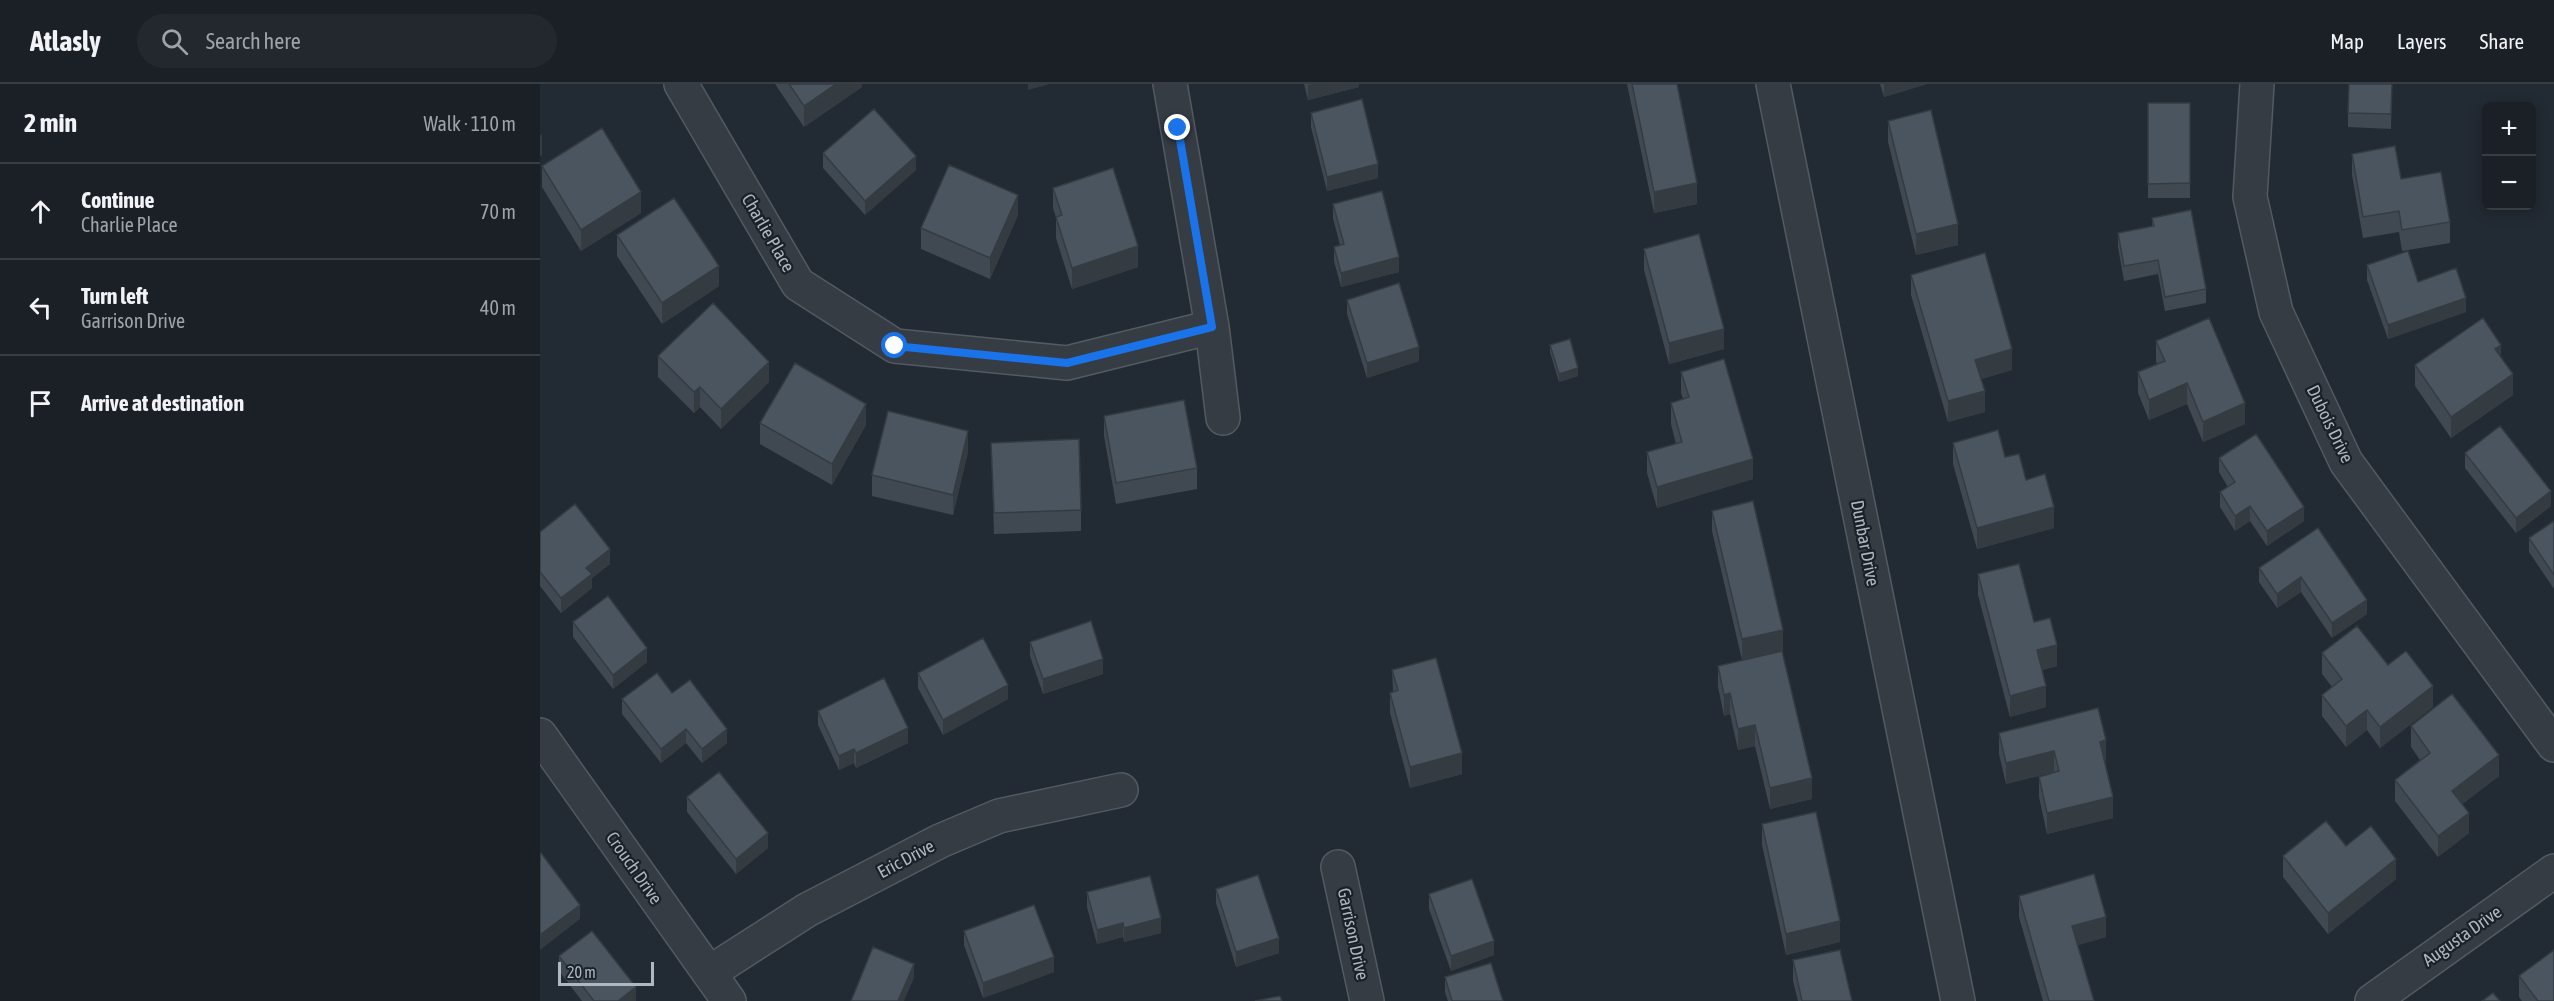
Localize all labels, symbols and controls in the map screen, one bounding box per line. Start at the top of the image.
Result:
search box [137,14,557,68]
text: Atlasly [30,25,101,57]
icon: search [158,25,191,58]
text: Search here [206,28,301,54]
text: Map [2330,29,2364,53]
text: Layers [2397,29,2447,53]
text: Share [2480,29,2524,53]
map controls [2482,102,2536,210]
button: + [2482,102,2536,156]
text: 2 min [24,108,77,138]
text: Walk · 110 m [424,112,516,135]
route end [1164,114,1190,140]
button: − [2482,156,2536,210]
text: Continue [81,187,155,213]
street label: Charlie Place [738,190,799,276]
icon: ahead [24,195,57,228]
text: 70 m [480,200,516,223]
text: Charlie Place [81,213,178,236]
text: Turn left [81,283,148,309]
icon: left [24,291,57,324]
text: 40 m [480,296,516,319]
text: Garrison Drive [81,309,185,332]
route start [881,332,907,358]
street label: Dubois Drive [2303,382,2358,466]
icon: arrive [24,387,57,420]
text: Arrive at destination [81,390,244,416]
street label: Dunbar Drive [1847,498,1884,588]
street label: Crouch Drive [602,828,667,908]
street label: Eric Drive [874,835,938,882]
street label: Garrison Drive [1333,886,1373,982]
street label: Augusta Drive [2418,901,2505,970]
scale bar [558,959,654,986]
text: 20 m [567,963,596,981]

